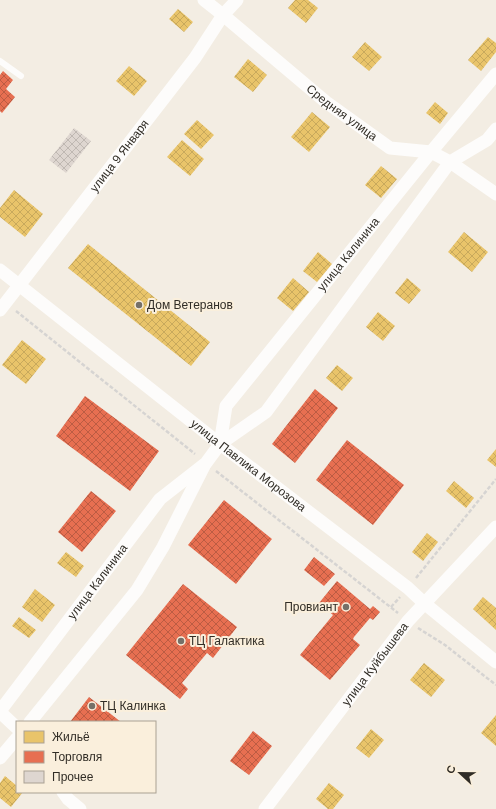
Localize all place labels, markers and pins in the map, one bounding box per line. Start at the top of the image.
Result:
place label: Дом Ветеранов [147,298,233,312]
marker: Дом Ветеранов [134,300,144,310]
place label: Провиант [284,600,338,614]
marker: Провиант [341,602,351,612]
place label: ТЦ Галактика [189,634,265,648]
marker: ТЦ Галактика [176,636,186,646]
place label: ТЦ Калинка [100,699,166,713]
marker: ТЦ Калинка [87,701,97,711]

